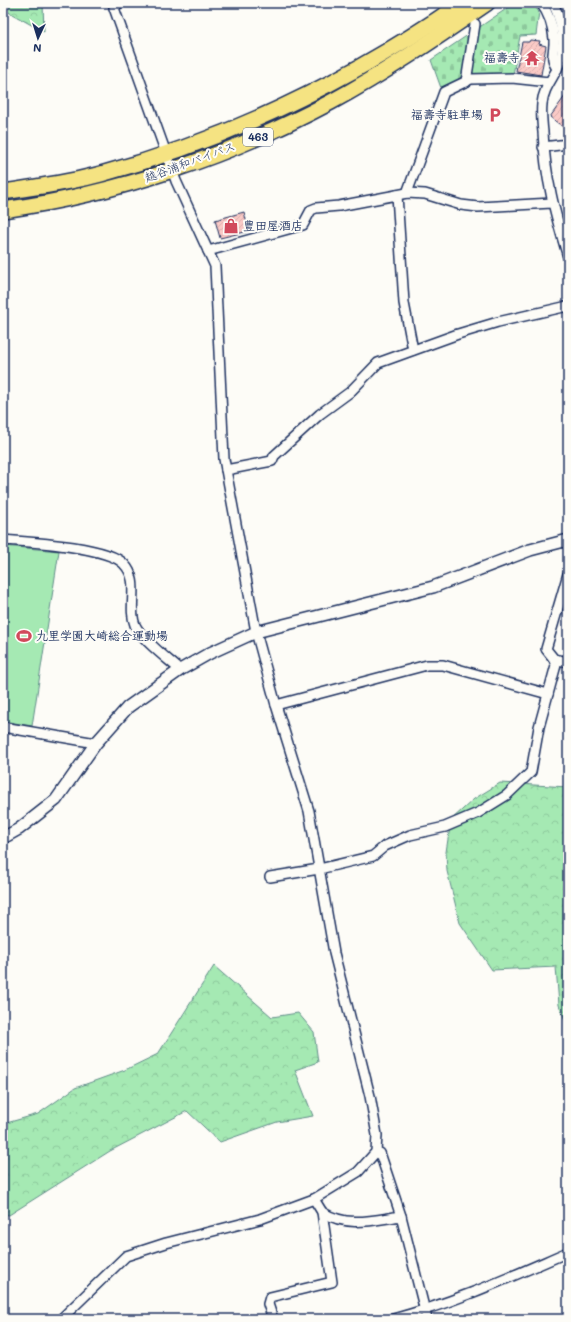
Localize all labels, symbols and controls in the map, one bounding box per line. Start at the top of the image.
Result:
north arrow [18,18,58,58]
text: N [33,41,42,56]
place label: 福壽寺 [484,49,520,65]
temple icon: 福壽寺 [523,49,541,67]
place label: 福壽寺駐車場 [411,106,483,122]
parking icon: 福壽寺駐車場 [486,106,504,124]
road number: 463 [243,128,273,146]
street label: 越谷浦和バイパス [142,137,237,185]
shop icon: 豊田屋酒店 [222,217,240,235]
place label: 豊田屋酒店 [243,217,303,233]
sports icon: 九里学園大崎総合運動場 [15,627,33,645]
place label: 九里学園大崎総合運動場 [36,627,168,643]

